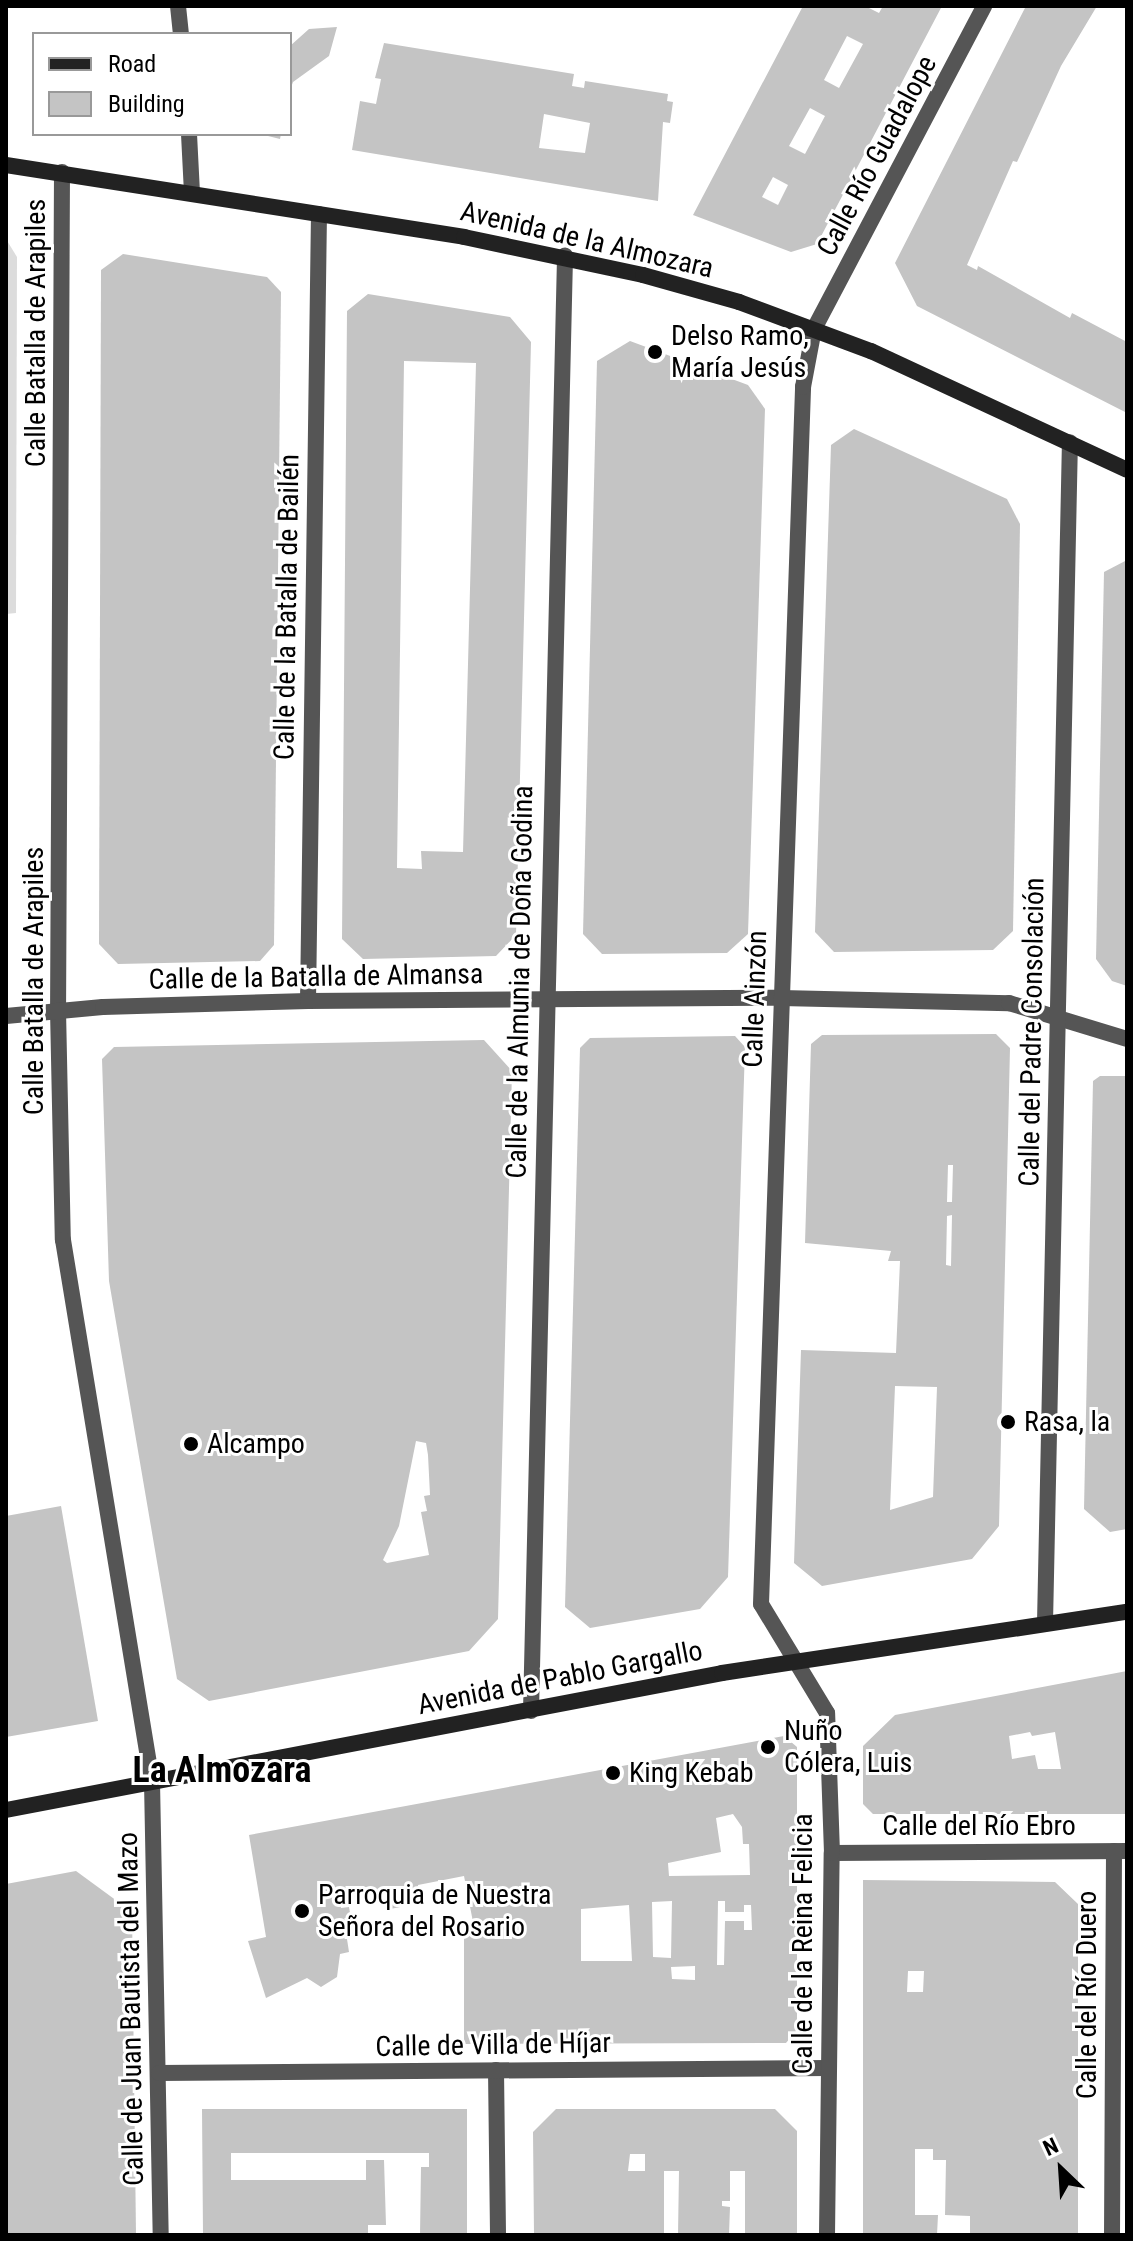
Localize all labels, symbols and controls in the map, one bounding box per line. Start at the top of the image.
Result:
legend [32,32,292,136]
text: Road [108,50,156,78]
street label: Calle Río Guadalope [810,50,944,262]
text: Building [108,90,185,118]
street label: Avenida de la Almozara [457,195,717,285]
street label: Calle Batalla de Arapiles [19,199,53,467]
place label: Delso Ramo, María Jesús [671,319,809,385]
marker: Delso Ramo, María Jesús [646,343,664,361]
street label: Calle de la Batalla de Bailén [268,454,306,760]
street label: Calle de la Almunia de Doña Godina [500,785,540,1179]
street label: Calle Batalla de Arapiles [17,847,51,1115]
street label: Calle del Padre Consolación [1013,877,1051,1187]
street label: Calle Ainzón [736,930,774,1068]
street label: Calle de la Batalla de Almansa [148,957,484,997]
place label: Rasa, la [1024,1405,1110,1439]
marker: Rasa, la [999,1413,1017,1431]
place label: Alcampo [207,1427,305,1461]
marker: Alcampo [182,1435,200,1453]
street label: Avenida de Pablo Gargallo [415,1634,705,1722]
place label: Nuño Cólera, Luis [784,1714,912,1780]
marker: Nuño Cólera, Luis [759,1738,777,1756]
district label: La Almozara [133,1749,311,1793]
place label: King Kebab [629,1756,754,1790]
marker: King Kebab [604,1764,622,1782]
street label: Calle del Río Ebro [882,1809,1076,1843]
street label: Calle de la Reina Felicia [786,1813,820,2075]
street label: Calle de Juan Bautista del Mazo [111,1832,151,2186]
place label: Parroquia de Nuestra Señora del Rosario [318,1878,551,1944]
street label: Calle del Río Duero [1070,1891,1104,2099]
marker: Parroquia de Nuestra Señora del Rosario [293,1902,311,1920]
street label: Calle de Villa de Híjar [375,2026,611,2064]
north arrow [1021,2129,1101,2209]
text: N [1039,2133,1062,2161]

